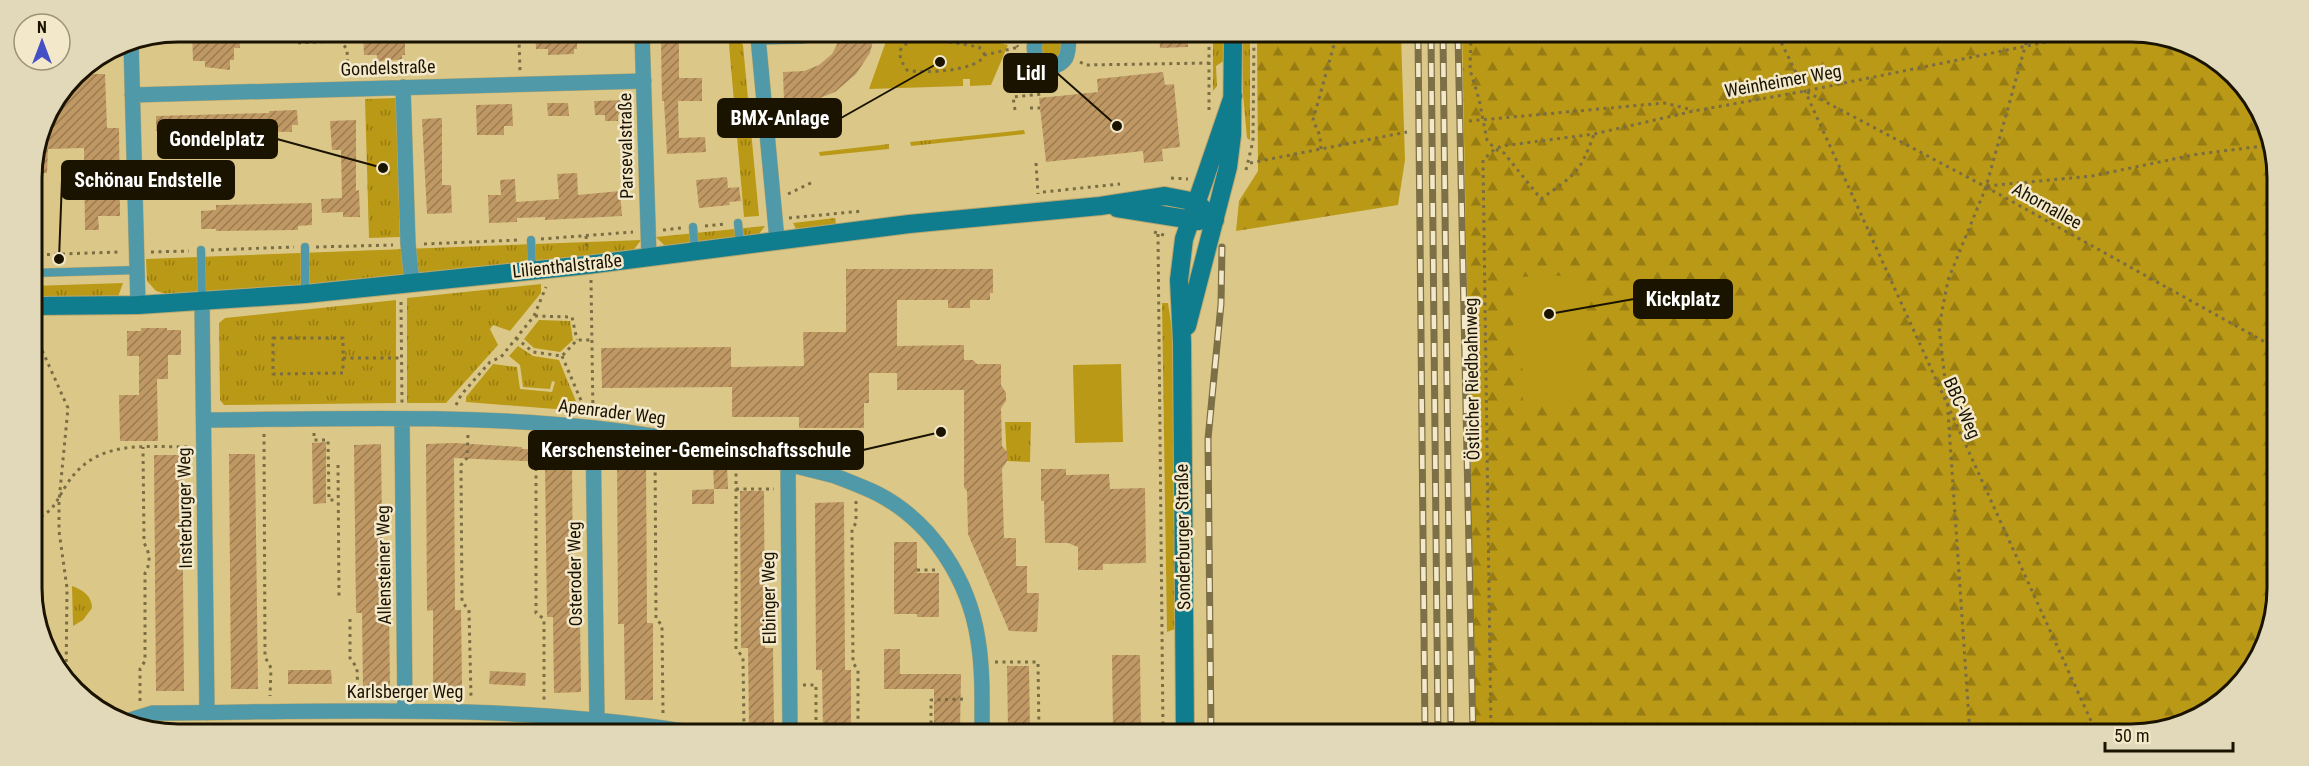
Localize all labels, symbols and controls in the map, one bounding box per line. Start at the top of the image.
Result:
north arrow [12,12,72,72]
text: N [37,18,47,37]
callout: Lidl [1004,54,1057,92]
street label: Gondelstraße [340,55,436,80]
street label: Weinheimer Weg [1723,60,1843,101]
text: Lidl [1016,61,1046,85]
street label: Parsevalstraße [614,93,637,199]
callout: BMX-Anlage [718,99,841,137]
text: BMX-Anlage [731,106,829,130]
callout: Gondelplatz [158,120,277,158]
text: Gondelplatz [169,127,265,151]
callout: Schönau Endstelle [62,161,234,199]
text: Schönau Endstelle [74,168,222,192]
street label: Ahornallee [2009,178,2086,233]
street label: Lilienthalstraße [511,249,623,282]
callout: Kickplatz [1634,280,1732,318]
text: Kickplatz [1646,287,1720,311]
street label: Östlicher Riedbahnweg [1460,298,1483,461]
street label: BBC-Weg [1940,374,1985,442]
street label: Apenrader Weg [557,395,667,429]
callout: Kerschensteiner-Gemeinschaftsschule [529,431,863,469]
text: Kerschensteiner-Gemeinschaftsschule [541,438,851,462]
street label: Insterburger Weg [173,447,196,569]
street label: Sonderburger Straße [1171,464,1194,610]
street label: Allensteiner Weg [372,505,395,625]
street label: Osteroder Weg [563,521,586,627]
street label: Elbinger Weg [757,552,780,644]
street label: Karlsberger Weg [347,681,463,702]
scale bar [2105,715,2232,753]
text: 50 m [2114,725,2149,746]

